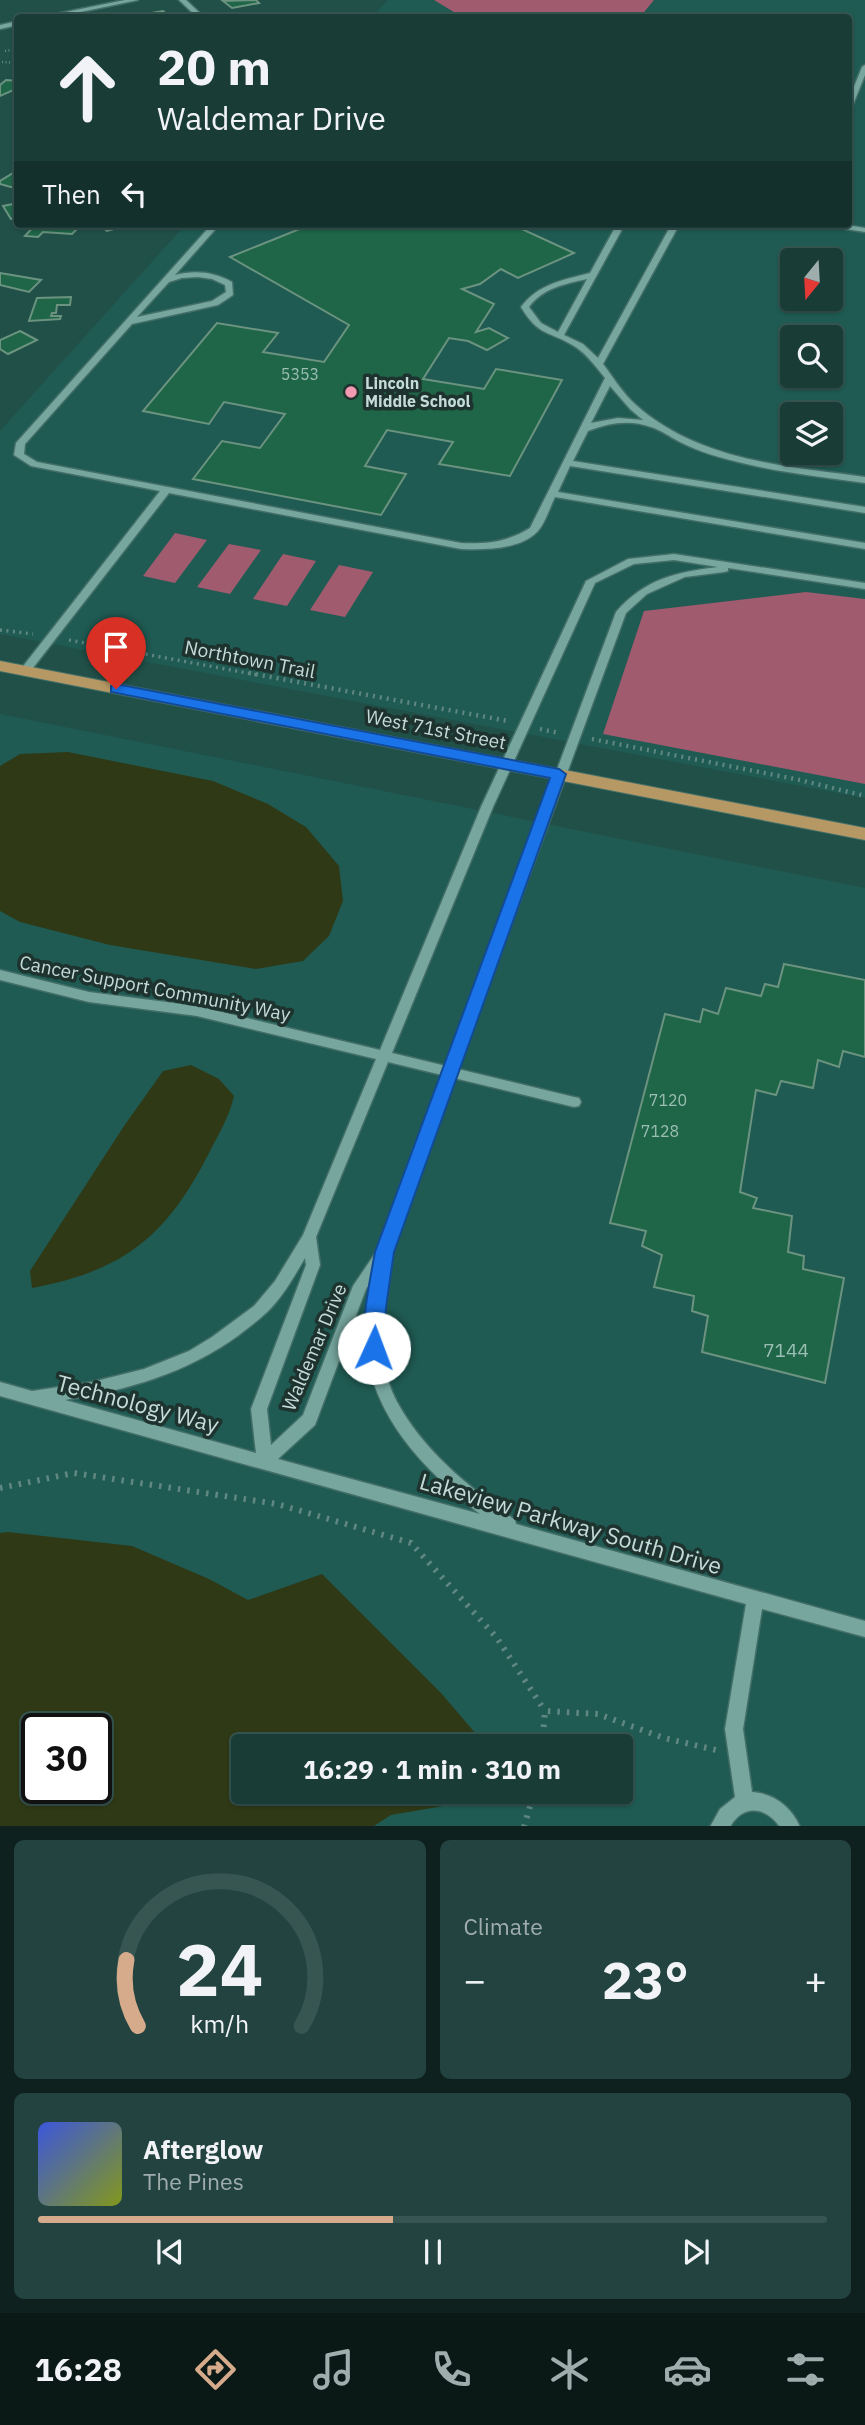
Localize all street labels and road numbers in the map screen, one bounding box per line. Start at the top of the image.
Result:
street label: Northtown Trail [183,635,317,683]
street label: West 71st Street [364,704,508,754]
street label: Cancer Support Community Way [17,950,293,1026]
street label: Waldemar Drive [276,1280,352,1414]
street label: Technology Way [53,1367,223,1439]
street label: Lakeview Parkway South Drive [416,1465,726,1581]

